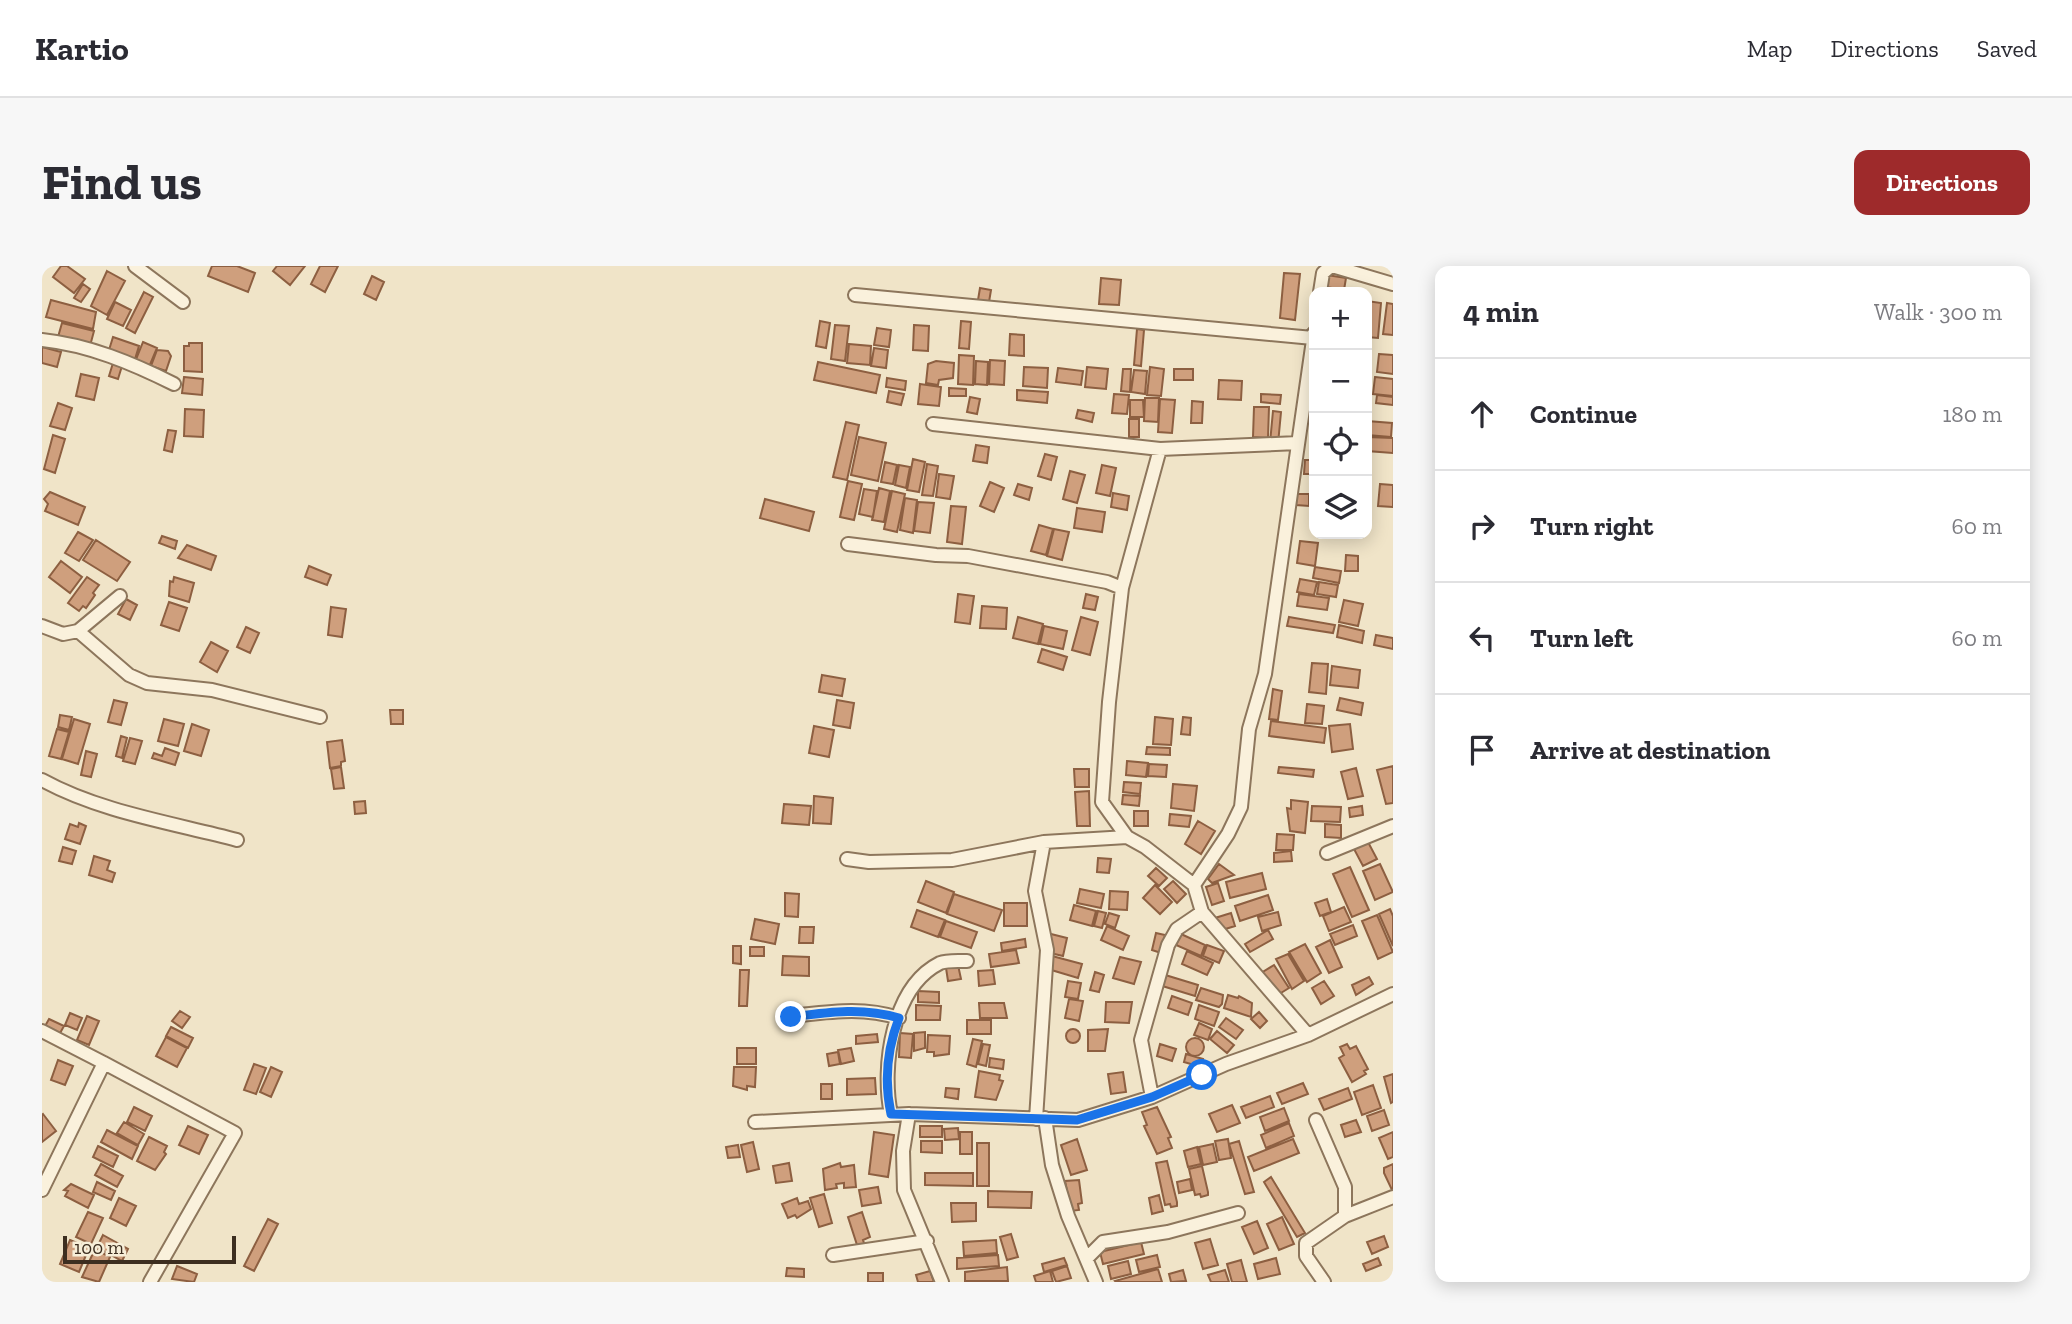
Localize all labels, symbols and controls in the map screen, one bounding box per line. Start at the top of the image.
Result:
text: Kartio [35,29,129,68]
text: Map [1747,34,1793,63]
text: Directions [1831,34,1939,63]
text: Saved [1977,34,2037,63]
button: Directions [1854,150,2030,215]
text: Find us [42,153,202,212]
map controls [1309,287,1372,539]
button: + [1309,287,1372,350]
text: 4 min [1463,294,1539,330]
text: Walk · 300 m [1874,298,2002,326]
button: − [1309,350,1372,413]
icon: ahead [1463,395,1501,433]
text: Continue [1530,398,1637,430]
text: 180 m [1942,400,2002,428]
button: locate [1309,413,1372,476]
button: layers [1309,476,1372,539]
icon: right [1463,507,1501,545]
text: Turn right [1530,510,1653,542]
text: 60 m [1951,512,2002,540]
icon: left [1463,619,1501,657]
text: Turn left [1530,622,1633,654]
text: 60 m [1951,624,2002,652]
icon: arrive [1463,731,1501,769]
text: Arrive at destination [1530,734,1770,766]
route end [775,1001,806,1032]
route start [1186,1059,1217,1090]
scale bar [63,1233,236,1265]
text: 100 m [74,1236,124,1259]

